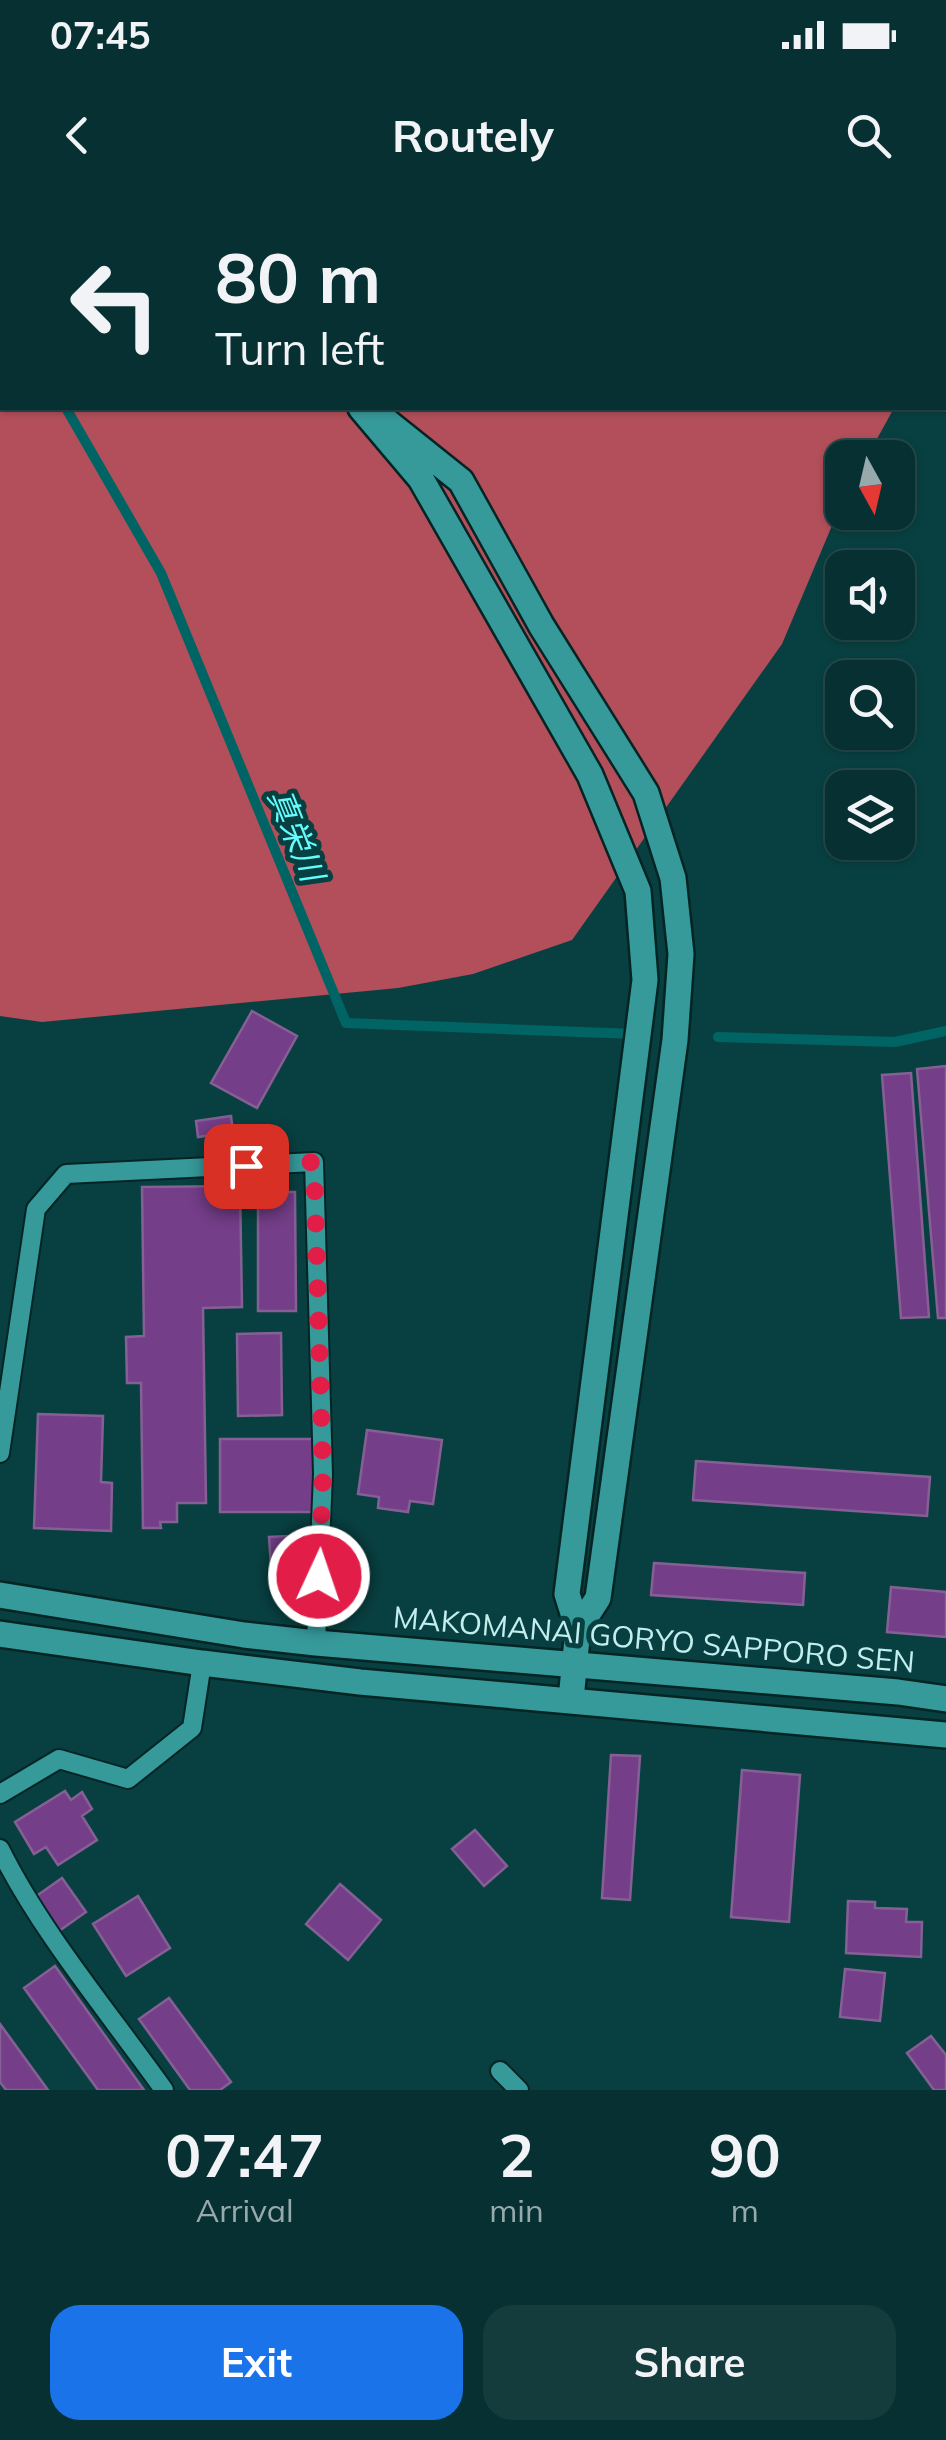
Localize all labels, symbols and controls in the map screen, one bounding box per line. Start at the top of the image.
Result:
text: 07:45 [50,11,151,59]
text: Routely [392,107,554,163]
icon: back [50,108,105,163]
icon: search [841,108,896,163]
text: 80 m [215,233,381,321]
icon: left [50,240,180,370]
text: Turn left [215,320,384,376]
north arrow [825,440,915,530]
map controls [825,440,915,860]
button: sound [825,550,915,640]
button: search [825,660,915,750]
button: layers [825,770,915,860]
water label: 真栄川 [260,783,335,889]
pin [204,1124,289,1209]
icon: arrive [219,1139,274,1194]
position arrow [267,1524,371,1628]
street label: MAKOMANAI GORYO SAPPORO SEN [392,1597,916,1681]
text: 07:47 [165,2117,324,2192]
text: 2 [498,2117,534,2192]
text: 90 [709,2117,781,2192]
text: Arrival [196,2190,294,2230]
text: min [489,2190,544,2230]
text: m [731,2190,759,2230]
button: Exit [50,2305,463,2420]
button: Share [483,2305,896,2420]

